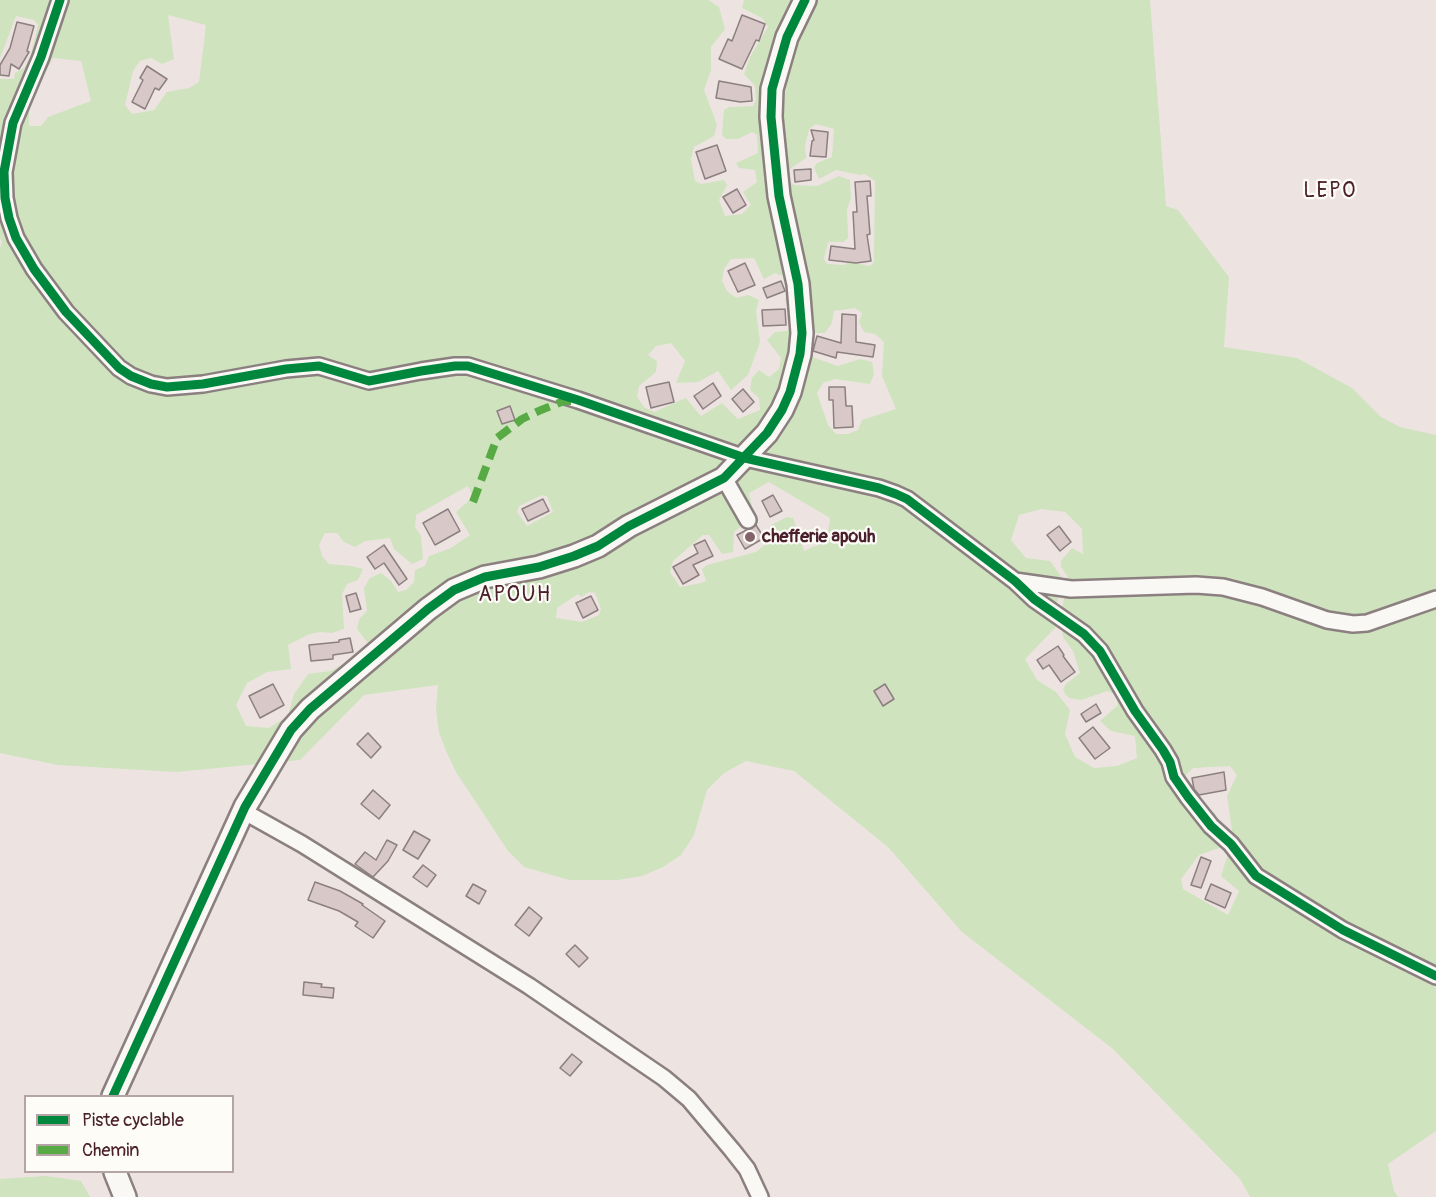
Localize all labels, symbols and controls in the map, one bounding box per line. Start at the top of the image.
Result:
district label: LEPO [1303,179,1357,205]
place label: chefferie apouh [762,526,876,548]
marker: chefferie apouh [743,530,757,544]
district label: APOUH [478,583,552,609]
legend [24,1095,234,1173]
text: Piste cyclable [82,1109,184,1132]
text: Chemin [82,1139,139,1162]

